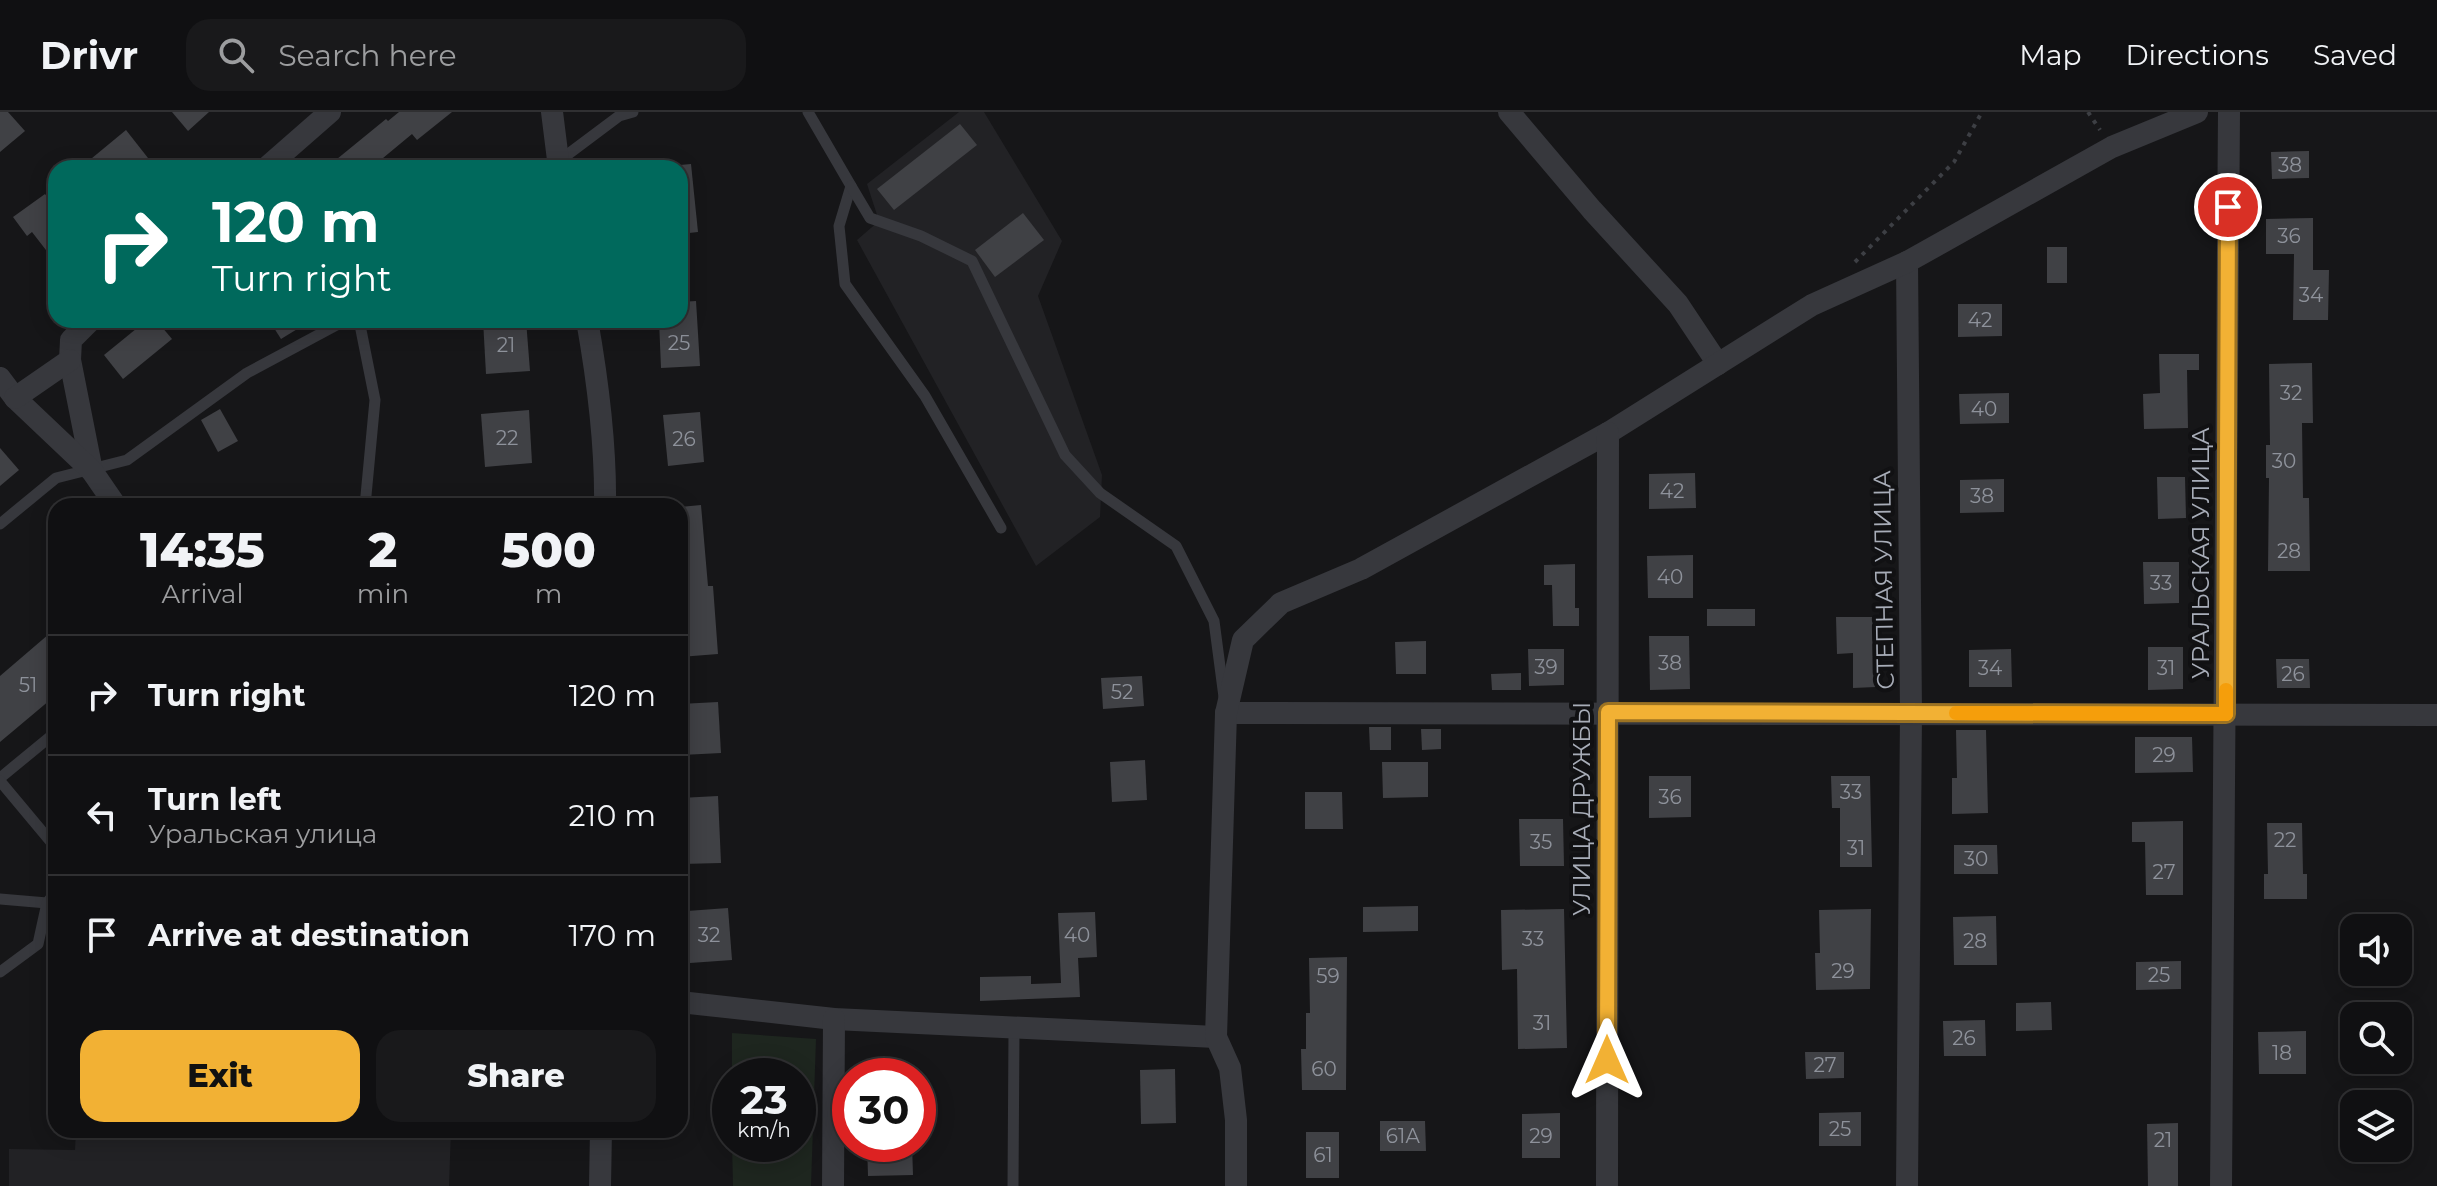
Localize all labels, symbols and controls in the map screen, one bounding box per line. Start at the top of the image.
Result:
search box [186,19,746,91]
text: Drivr [40,32,138,79]
icon: search [214,33,258,77]
text: Search here [278,37,457,74]
text: Map [2019,38,2081,72]
text: Directions [2125,38,2269,72]
text: Saved [2313,38,2397,72]
house number: 38 [2278,153,2302,177]
pin [2194,173,2262,241]
icon: arrive [2206,185,2250,229]
text: 120 m [212,188,380,256]
icon: right [80,192,184,296]
house number: 36 [2277,224,2301,248]
text: Turn right [212,256,392,300]
house number: 34 [2299,283,2323,307]
house number: 42 [1968,308,1992,332]
house number: 25 [668,331,690,355]
house number: 21 [497,333,515,357]
house number: 32 [2280,381,2302,405]
house number: 40 [1971,397,1997,421]
house number: 22 [496,426,518,450]
house number: 26 [672,427,696,451]
street label: УРАЛЬСКАЯ УЛИЦА [2186,427,2215,679]
house number: 30 [2272,449,2296,473]
street label: СТЕПНАЯ УЛИЦА [1867,470,1900,690]
house number: 42 [1660,479,1684,503]
house number: 38 [1970,484,1994,508]
text: 14:35 [140,521,265,579]
text: 2 [368,521,397,579]
text: 500 [501,521,596,579]
house number: 28 [2277,539,2301,563]
house number: 40 [1657,565,1683,589]
house number: 33 [2150,571,2172,595]
text: Arrival [161,578,243,610]
text: min [357,578,409,610]
text: m [535,578,562,610]
house number: 38 [1658,651,1682,675]
house number: 39 [1534,655,1558,679]
house number: 34 [1978,656,2002,680]
house number: 31 [2157,656,2175,680]
house number: 26 [2281,662,2305,686]
house number: 51 [19,673,37,697]
icon: right [80,673,124,717]
text: Turn right [148,677,305,714]
text: 120 m [569,677,656,714]
house number: 52 [1111,680,1133,704]
street label: УЛИЦА ДРУЖБЫ [1567,702,1596,916]
house number: 29 [2152,743,2176,767]
house number: 33 [1840,780,1862,804]
text: Turn left [148,781,281,818]
house number: 36 [1658,785,1682,809]
icon: left [80,793,124,837]
text: 210 m [569,797,656,834]
text: Уральская улица [148,818,377,850]
house number: 22 [2274,828,2296,852]
house number: 35 [1530,830,1552,854]
house number: 31 [1847,836,1865,860]
house number: 30 [1964,847,1988,871]
house number: 27 [2152,860,2176,884]
icon: arrive [80,913,124,957]
map controls [2340,914,2412,1162]
button: sound [2340,914,2412,986]
text: Arrive at destination [148,917,470,954]
text: 170 m [569,917,656,954]
house number: 32 [698,923,720,947]
house number: 40 [1064,923,1090,947]
house number: 33 [1522,927,1544,951]
house number: 28 [1963,929,1987,953]
house number: 29 [1831,959,1855,983]
house number: 25 [2148,963,2170,987]
house number: 59 [1316,964,1340,988]
button: search [2340,1002,2412,1074]
house number: 31 [1533,1011,1551,1035]
position arrow [1565,1018,1649,1102]
house number: 26 [1952,1026,1976,1050]
button: Exit [80,1030,360,1122]
button: Share [376,1030,656,1122]
house number: 18 [2272,1041,2292,1065]
house number: 27 [1813,1053,1837,1077]
house number: 60 [1311,1057,1337,1081]
speed limit sign: 30 [832,1058,936,1162]
text: 23 [740,1075,788,1124]
button: layers [2340,1090,2412,1162]
house number: 25 [1829,1117,1851,1141]
text: km/h [737,1118,791,1142]
house number: 61А [1386,1124,1420,1148]
house number: 29 [1529,1124,1553,1148]
house number: 21 [2154,1128,2172,1152]
house number: 61 [1313,1143,1333,1167]

